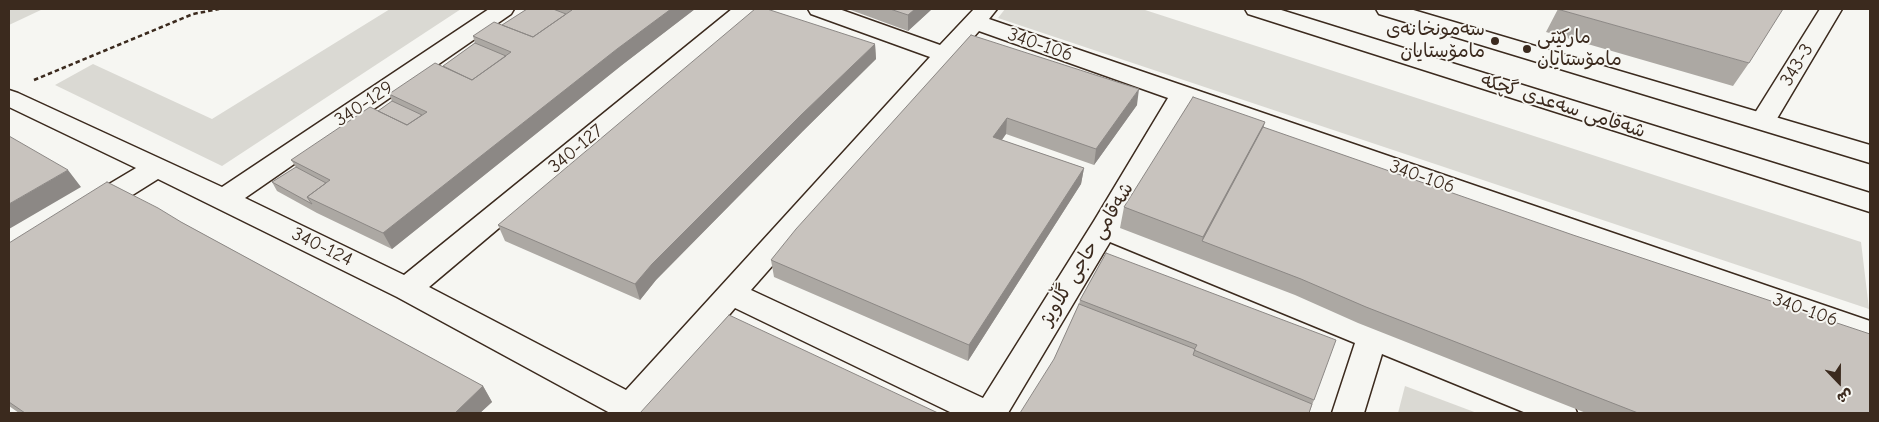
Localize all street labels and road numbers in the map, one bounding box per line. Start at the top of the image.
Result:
street label: 340-106 [1004,23,1076,67]
street label: 343-3 [1775,40,1819,90]
street label: شەقامی سەعدی گچکە [1478,69,1648,143]
street label: 340-129 [330,76,398,132]
street label: 340-127 [544,120,608,178]
street label: 340-106 [1386,155,1458,199]
street label: شەقامی حاجی گڵاویژ [1035,178,1139,330]
street label: 340-124 [288,223,356,271]
street label: 340-106 [1769,288,1841,332]

